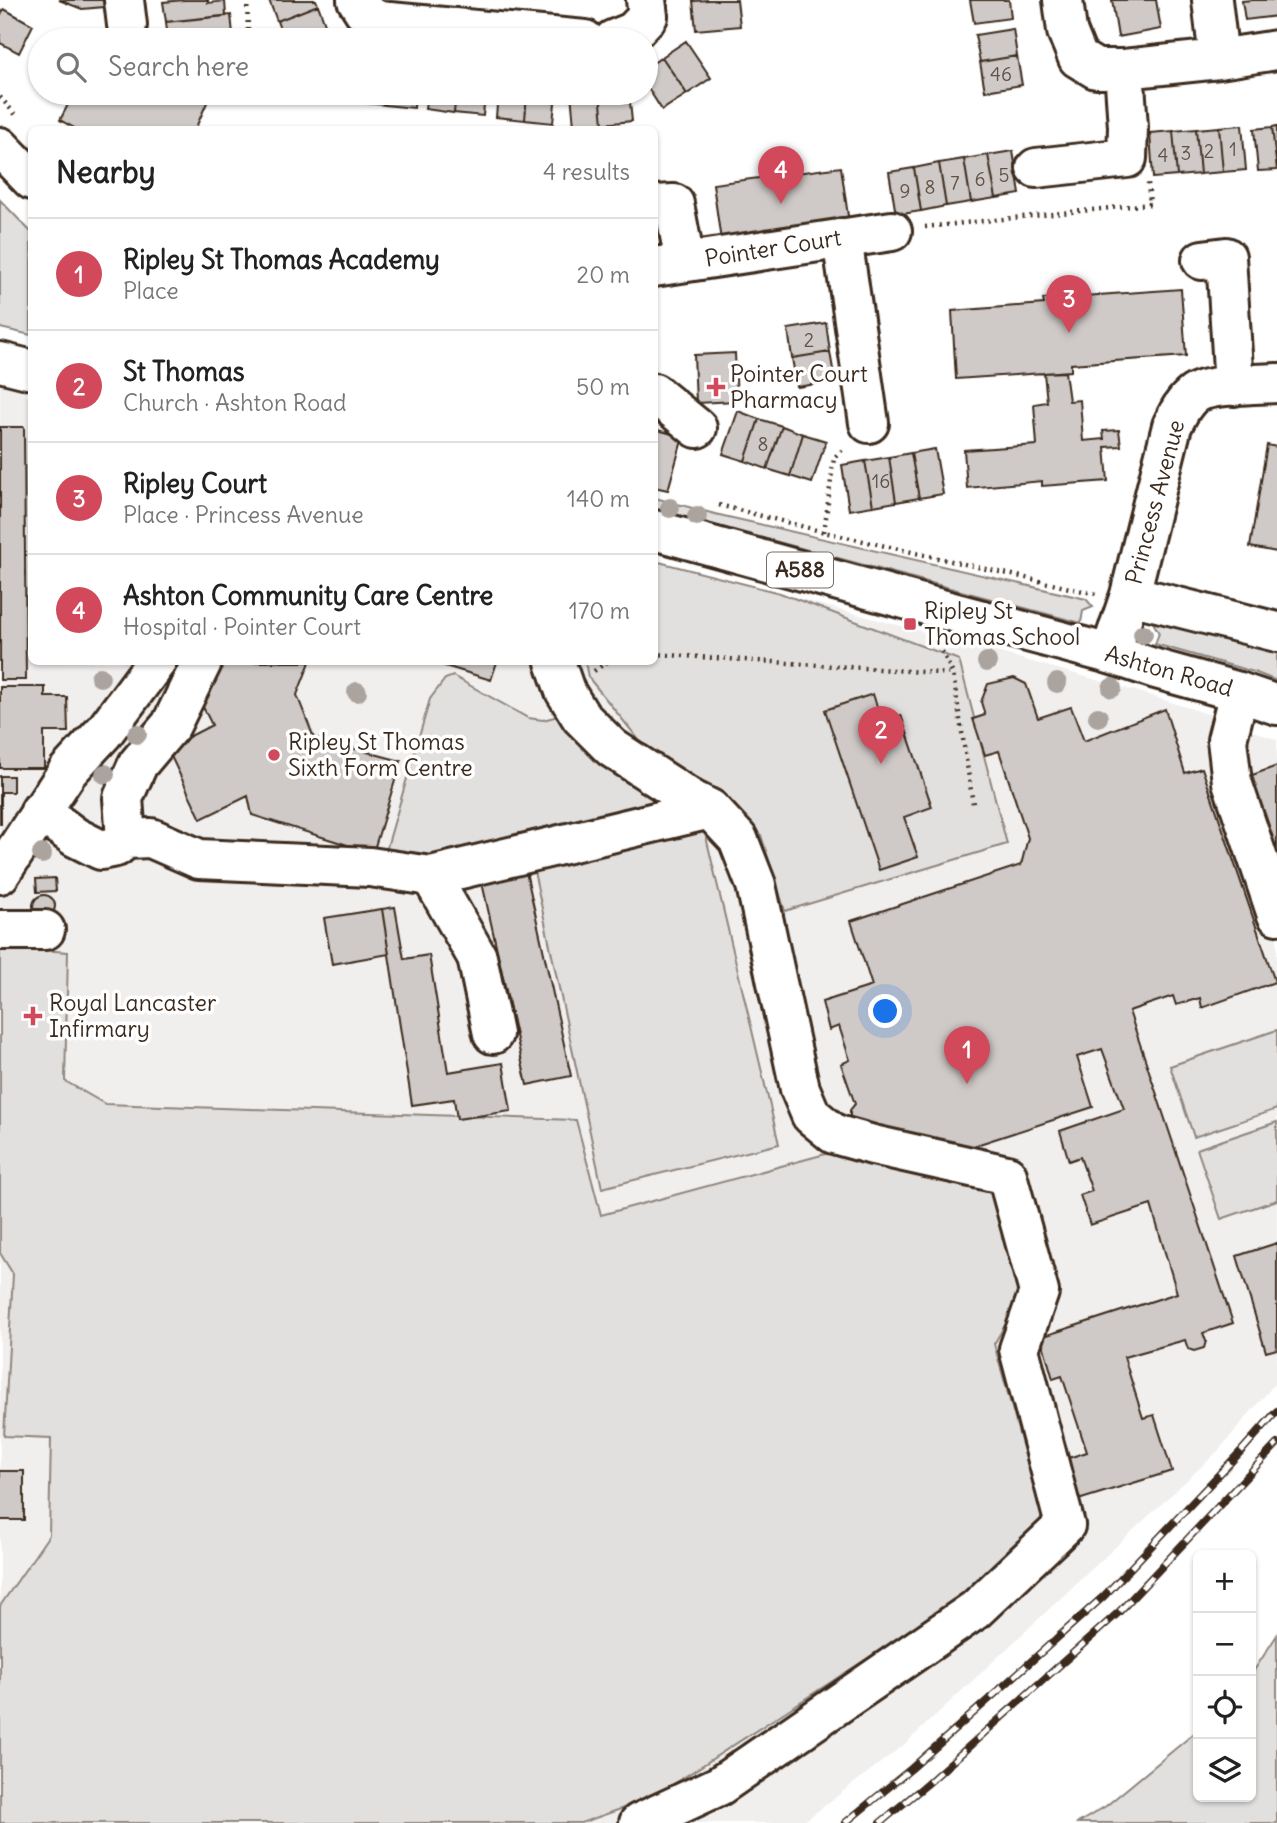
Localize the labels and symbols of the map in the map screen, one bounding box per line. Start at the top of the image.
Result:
house number: 46 [990,62,1012,86]
house number: 1 [1229,137,1237,161]
house number: 2 [1204,139,1214,163]
house number: 3 [1181,141,1191,165]
house number: 4 [1158,143,1169,167]
pin: 4 [758,146,804,204]
house number: 5 [999,163,1009,187]
house number: 6 [975,167,985,191]
house number: 7 [950,171,960,195]
house number: 8 [925,175,935,199]
house number: 9 [900,179,910,203]
street label: Pointer Court [703,222,843,273]
pin: 3 [1046,275,1092,333]
house number: 2 [804,328,814,352]
place label: Pointer Court Pharmacy [730,359,868,414]
marker: Pointer Court Pharmacy [708,379,724,395]
street label: Princess Avenue [1119,417,1190,587]
house number: 8 [758,432,768,456]
house number: 16 [872,469,890,493]
road number: A588 [767,552,833,588]
place label: Ripley St Thomas School [924,596,1080,651]
marker: Ripley St Thomas School [902,616,918,632]
street label: Ashton Road [1102,638,1236,703]
pin: 2 [858,706,904,764]
place label: Ripley St Thomas Sixth Form Centre [288,727,473,782]
marker: Ripley St Thomas Sixth Form Centre [266,747,282,763]
place label: Royal Lancaster Infirmary [49,988,217,1043]
your location [868,994,902,1028]
marker: Royal Lancaster Infirmary [23,1006,43,1026]
pin: 1 [944,1026,990,1084]

